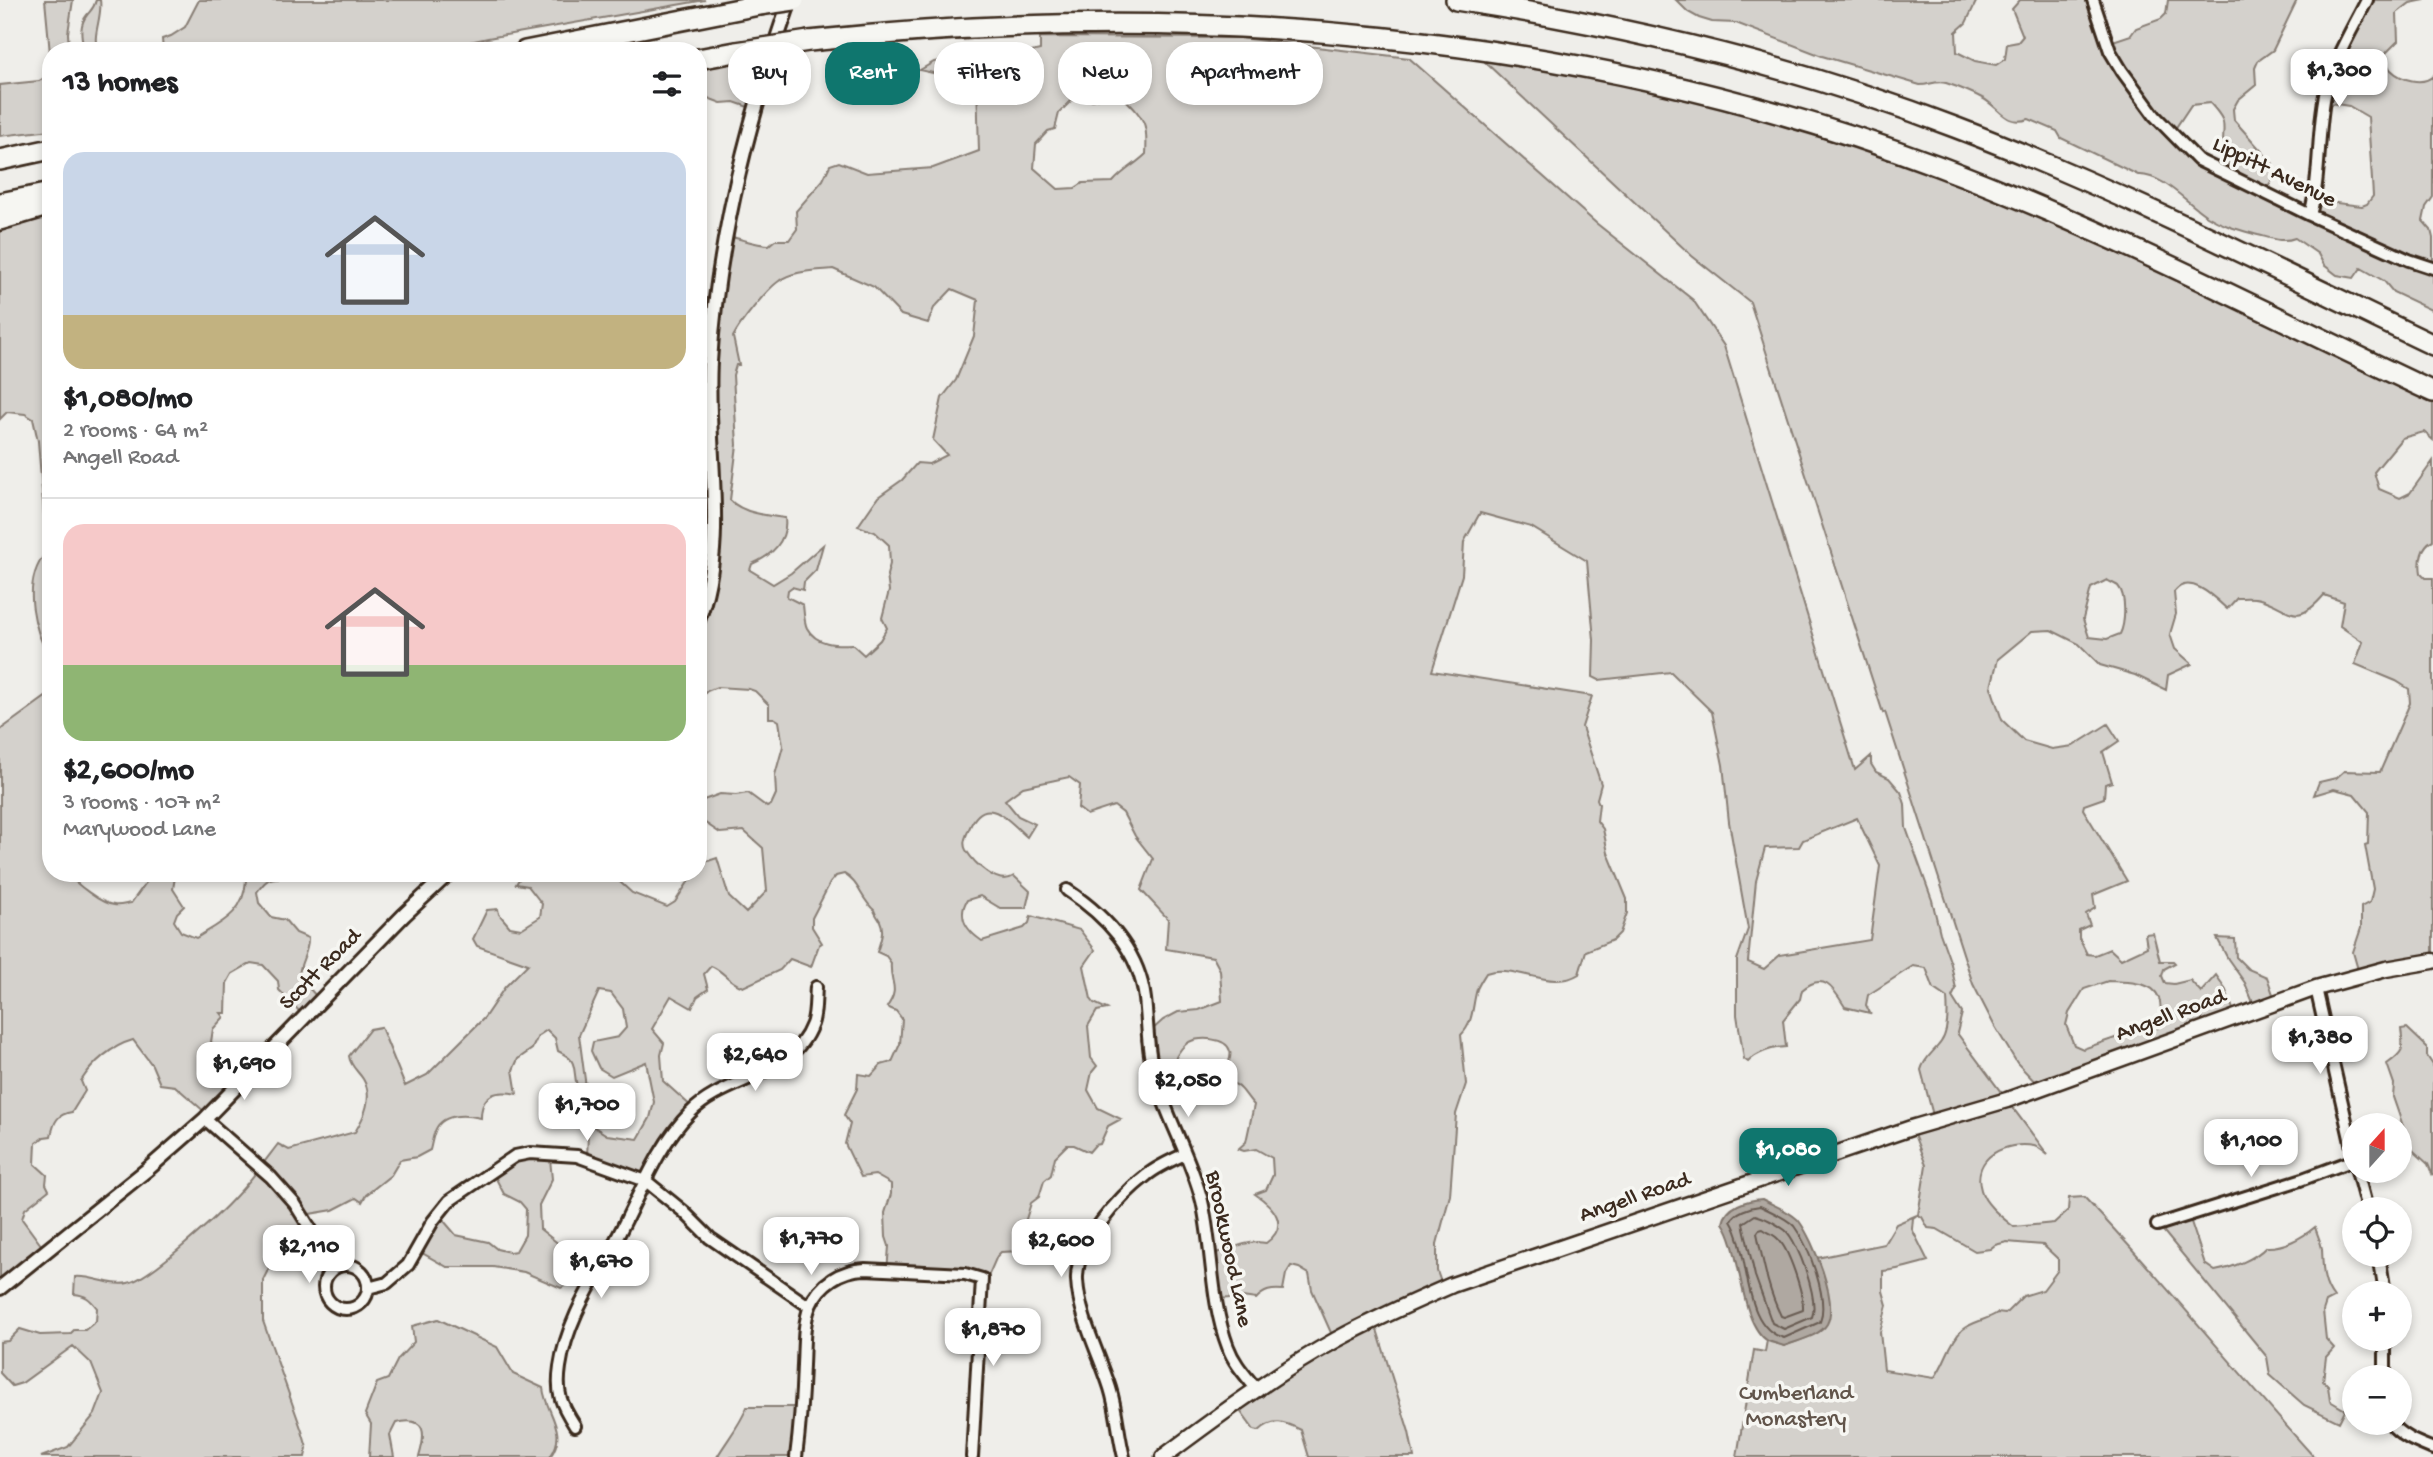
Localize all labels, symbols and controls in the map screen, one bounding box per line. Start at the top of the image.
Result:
chip: Buy [728,42,811,105]
chip: Rent [825,42,920,105]
chip: Filters [934,42,1044,105]
chip: New [1058,42,1152,105]
chip: Apartment [1166,42,1323,105]
pin: $1,300 [2282,50,2396,109]
text: $1,300 [2307,58,2371,85]
icon: filters [648,65,686,103]
text: 13 homes [63,67,177,102]
street label: Lippitt Avenue [2208,131,2341,215]
icon: home [312,197,438,323]
text: $1,080/mo [63,383,193,418]
text: 2 rooms · 64 m² [63,418,208,445]
text: Angell Road [63,445,178,472]
icon: home [312,569,438,695]
text: $2,600/mo [63,755,194,790]
text: 3 rooms · 107 m² [63,790,221,817]
text: Marywood Lane [63,817,216,844]
street label: Scott Road [274,922,369,1017]
street label: Angell Road [2112,983,2231,1048]
pin: $1,380 [2263,1016,2377,1076]
text: $1,380 [2288,1025,2352,1052]
pin: $2,640 [698,1034,812,1093]
pin: $1,690 [187,1042,301,1102]
text: $2,640 [723,1042,787,1069]
text: $1,690 [212,1051,276,1078]
pin: $2,050 [1131,1060,1245,1119]
text: $2,050 [1154,1068,1222,1095]
pin: $1,700 [530,1084,644,1143]
text: $1,700 [555,1092,619,1119]
north arrow [2342,1113,2412,1183]
map controls [2342,1113,2412,1435]
pin: $1,100 [2194,1120,2308,1179]
pin: $1,080 [1731,1128,1845,1188]
text: $1,100 [2220,1128,2282,1155]
text: $1,080 [1755,1137,1821,1164]
street label: Angell Road [1576,1166,1695,1230]
street label: Brookwood Lane [1198,1168,1258,1330]
button: locate [2342,1197,2412,1267]
pin: $1,770 [754,1218,868,1277]
pin: $2,600 [1004,1220,1118,1279]
pin: $2,110 [252,1226,366,1285]
text: $1,770 [779,1226,843,1253]
text: $2,600 [1028,1228,1094,1255]
text: $2,110 [279,1234,339,1261]
pin: $1,670 [544,1240,658,1300]
text: $1,670 [569,1249,633,1276]
button: + [2342,1281,2412,1351]
pin: $1,870 [936,1308,1050,1368]
text: $1,870 [961,1317,1025,1344]
button: − [2342,1365,2412,1435]
park label: Cumberland Monastery [1739,1381,1855,1434]

